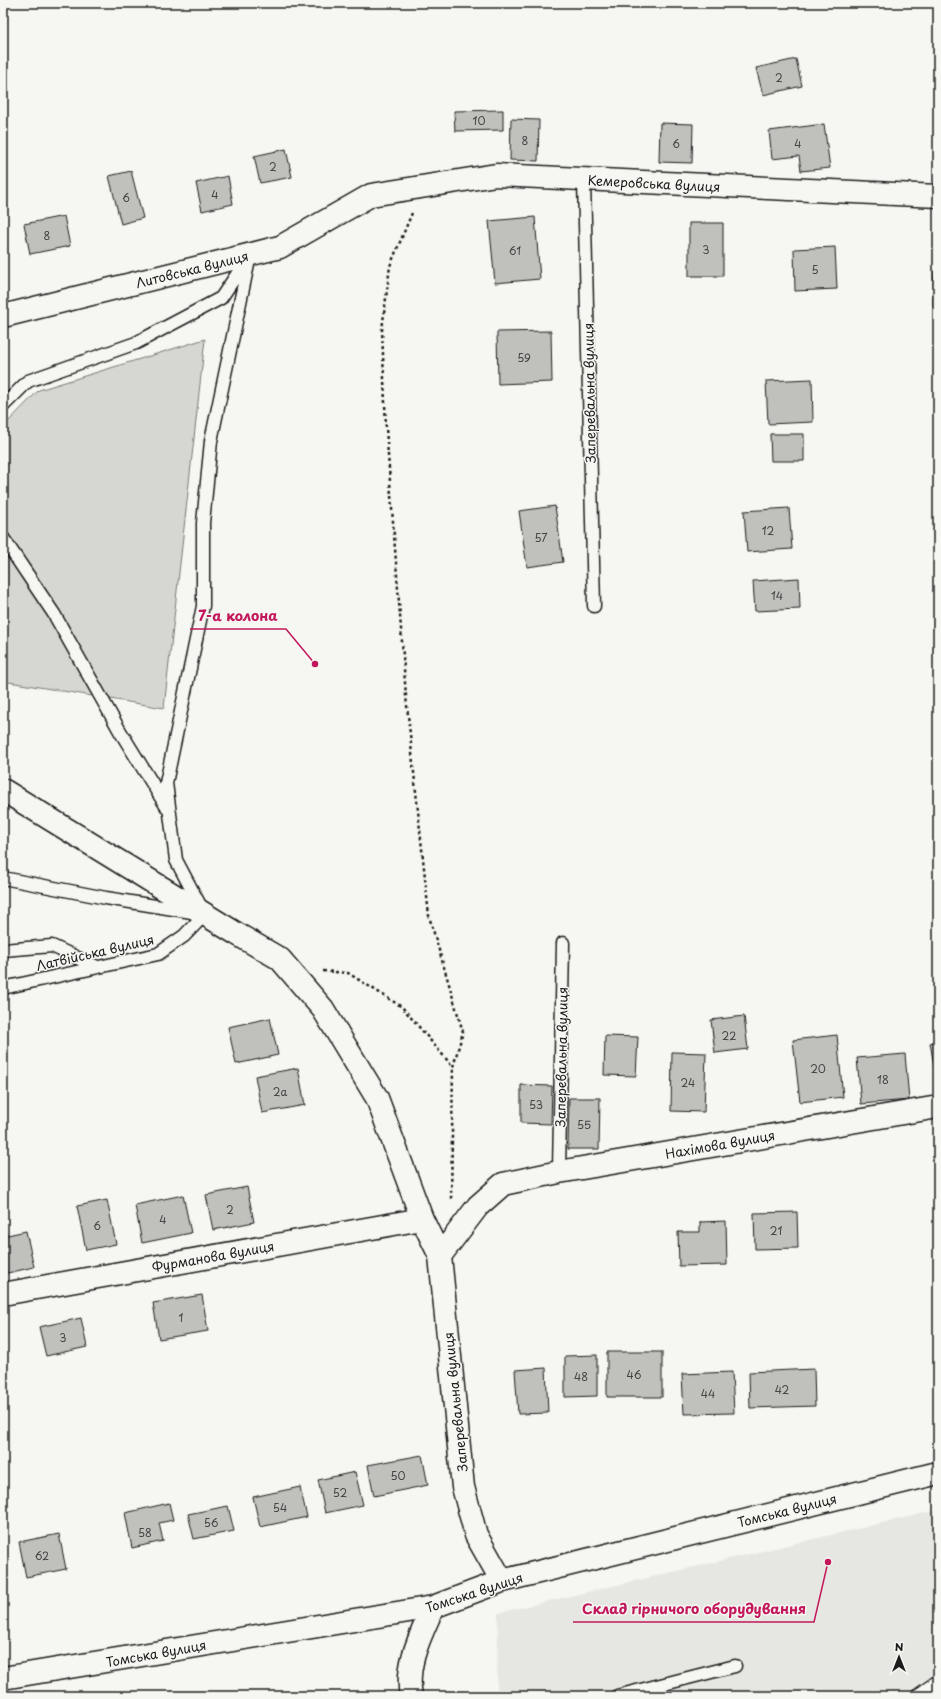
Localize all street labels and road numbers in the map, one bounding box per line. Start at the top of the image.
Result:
street label: Кемеровська вулиця [587,170,721,196]
street label: Литовська вулиця [134,246,250,292]
street label: Заперевальна вулиця [578,323,600,463]
street label: Латвiйська вулиця [34,929,156,975]
street label: Заперевальна вулиця [550,987,572,1127]
street label: Нахімова вулиця [664,1125,776,1163]
street label: Фурманова вулиця [150,1236,276,1276]
street label: Заперевальна вулиця [438,1331,472,1473]
street label: Томська вулиця [735,1489,839,1531]
street label: Томська вулиця [423,1567,525,1617]
street label: Томська вулиця [104,1635,208,1671]

